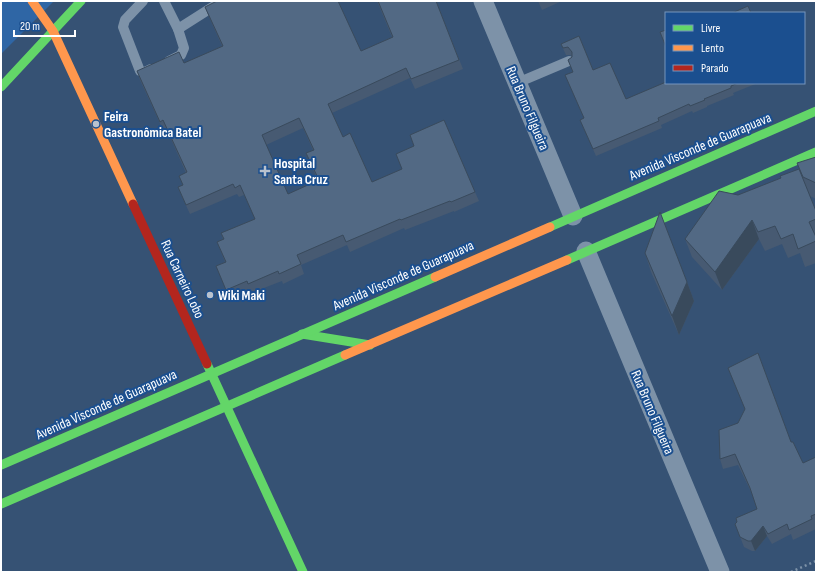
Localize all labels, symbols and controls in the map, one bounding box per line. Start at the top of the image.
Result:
scale bar [14,12,75,38]
legend [665,12,805,84]
text: 20 m [20,19,40,34]
text: Livre [701,21,721,36]
text: Lento [701,41,724,56]
text: Parado [701,61,728,76]
street label: Rua Bruno Filgueira [502,64,553,153]
place label: Feira Gastronômica Batel [104,108,201,141]
street label: Avenida Visconde de Guarapuava [626,109,774,184]
marker: Feira Gastronômica Batel [91,119,101,129]
place label: Hospital Santa Cruz [274,155,328,188]
marker: Hospital Santa Cruz [259,165,271,177]
street label: Rua Carneiro Lobo [157,237,208,321]
street label: Avenida Visconde de Guarapuava [329,237,476,315]
place label: Wiki Maki [218,287,265,304]
marker: Wiki Maki [205,290,215,300]
street label: Avenida Visconde de Guarapuava [32,366,179,444]
street label: Rua Bruno Filgueira [627,368,678,457]

